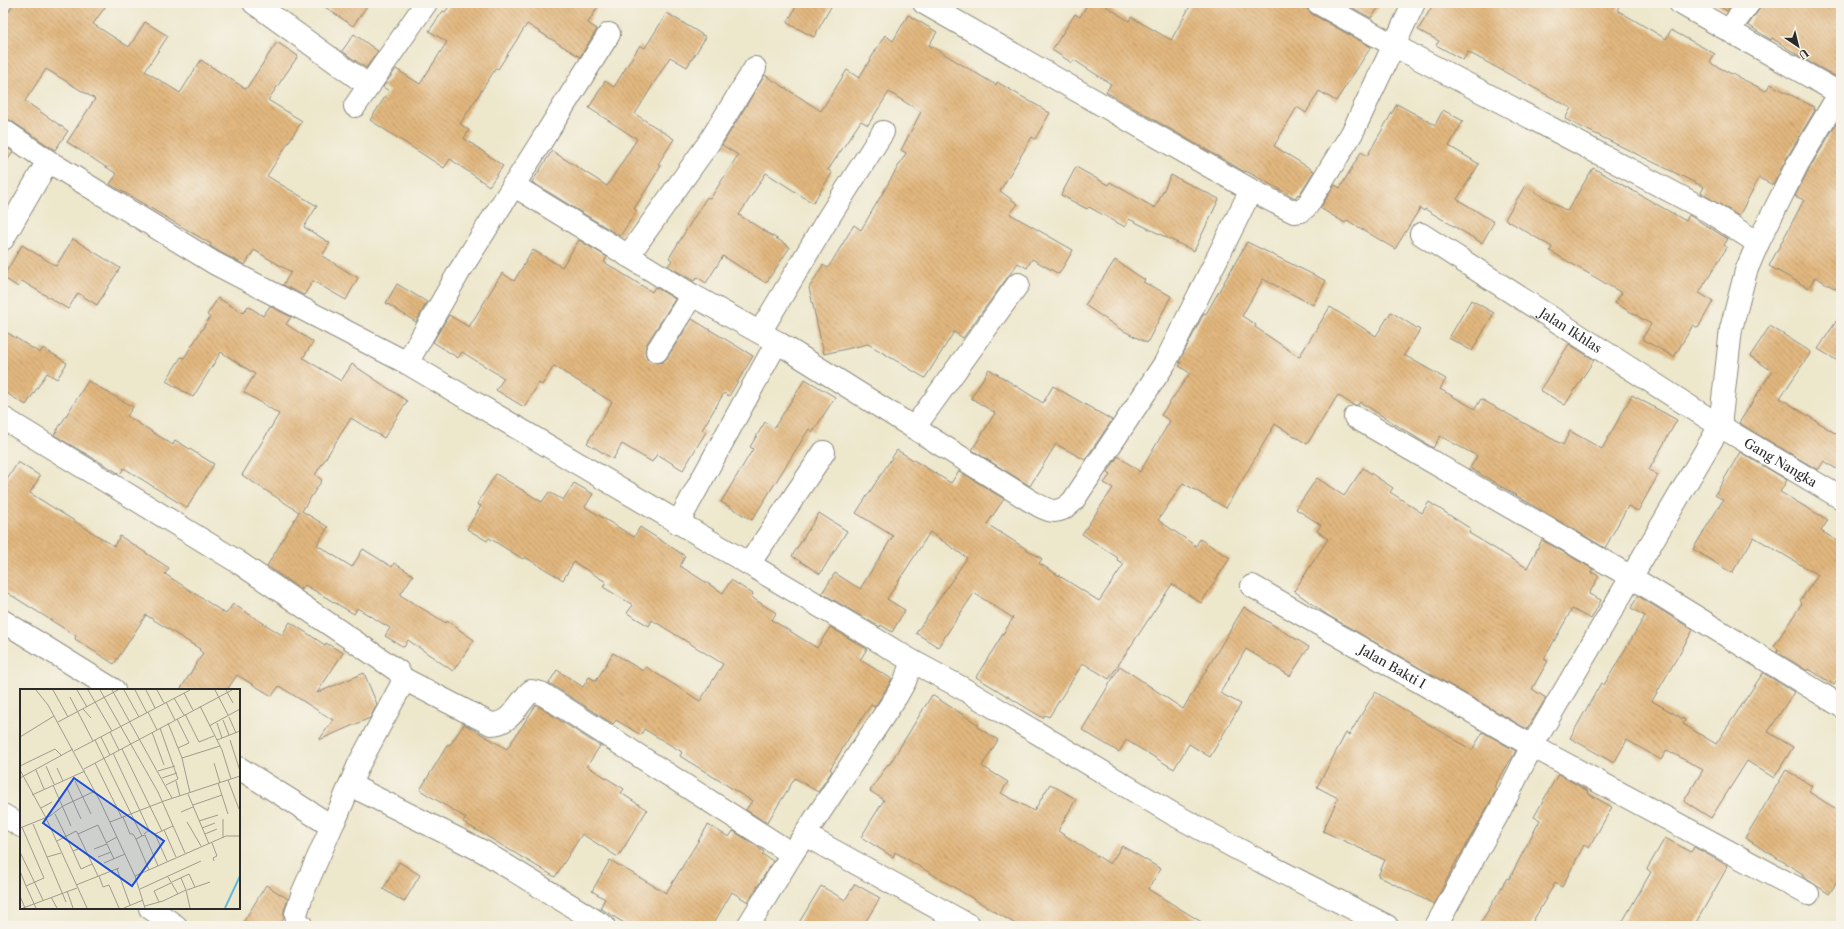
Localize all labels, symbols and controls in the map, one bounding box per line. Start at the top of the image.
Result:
north arrow [1778,26,1818,66]
text: U [1796,46,1811,63]
street label: Jalan Ikhlas [1535,303,1605,356]
street label: Gang Nangka [1741,434,1820,490]
street label: Jalan Bakti I [1355,640,1429,692]
inset map [20,689,240,909]

